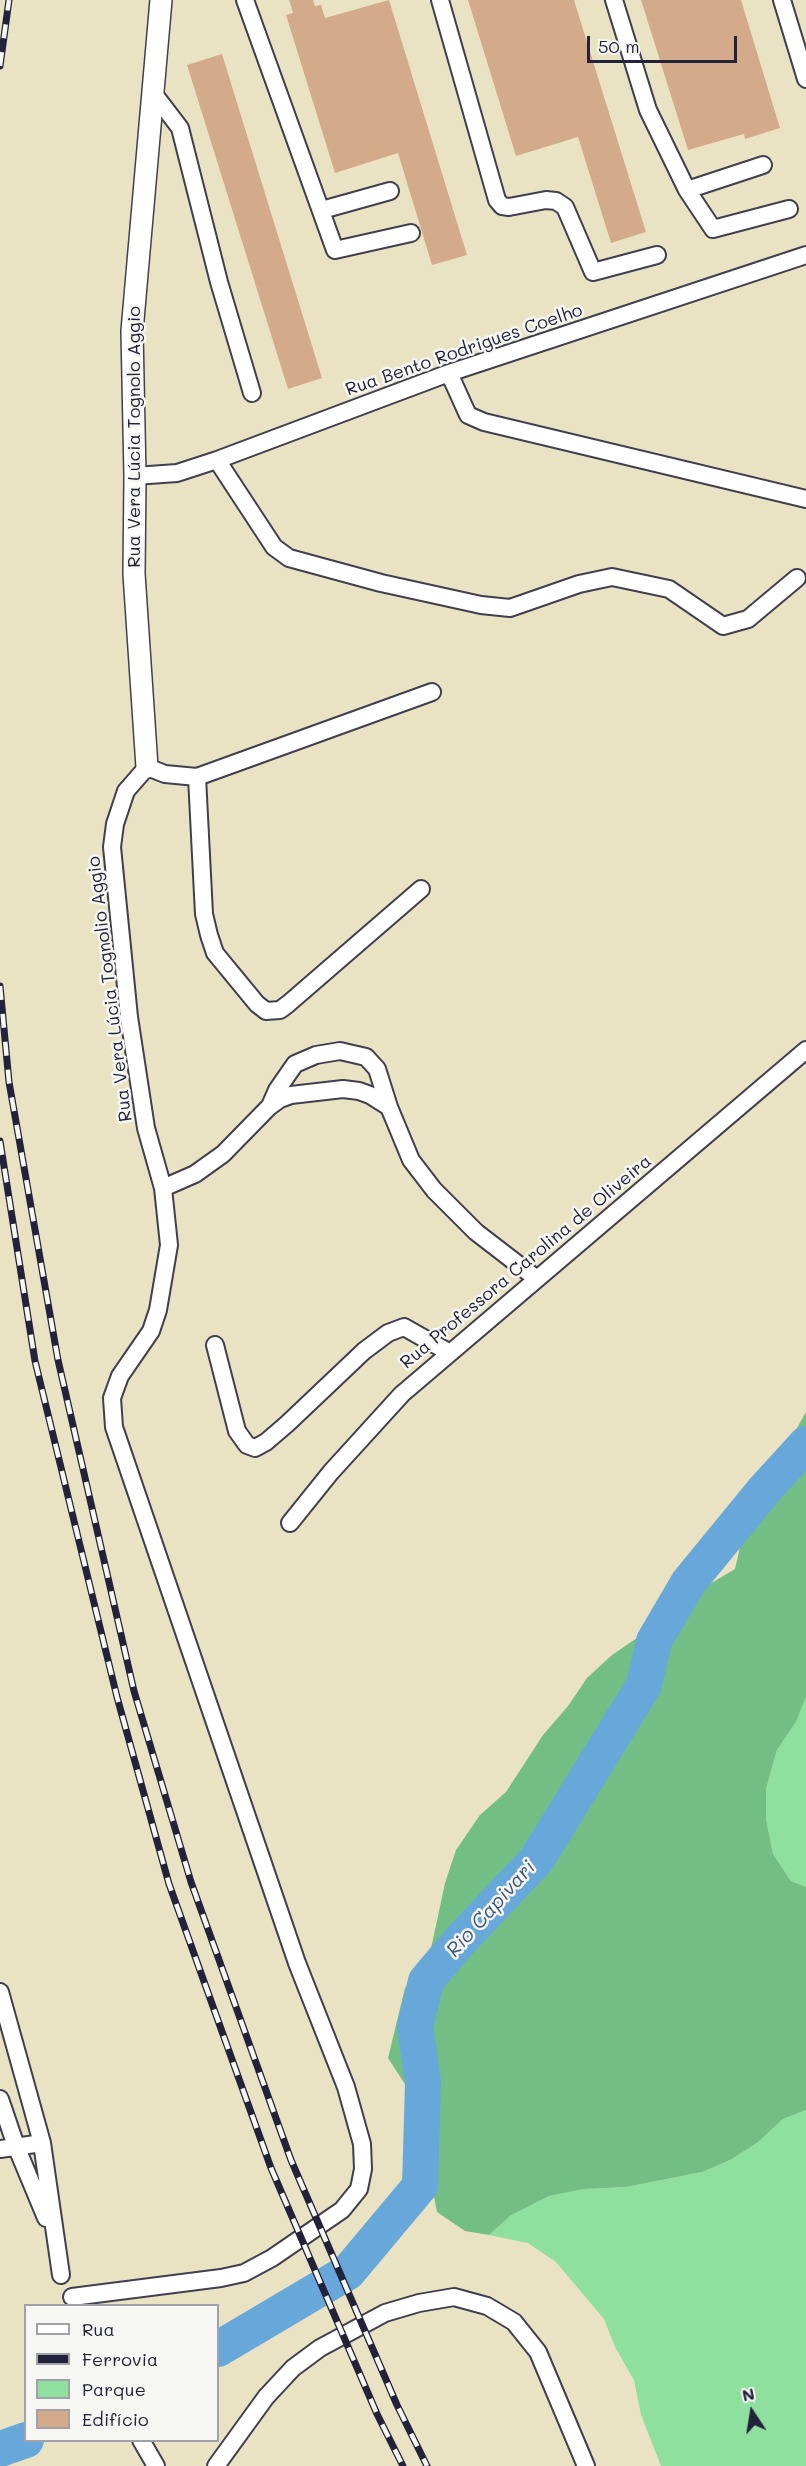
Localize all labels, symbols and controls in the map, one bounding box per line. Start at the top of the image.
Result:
scale bar [590,24,740,62]
text: 50 m [598,34,640,58]
street label: Rua Bento Rodrigues Coelho [343,299,585,401]
street label: Rua Vera Lúcia Tognolo Aggio [123,306,145,568]
street label: Rua Vera Lúcia Tognolio Aggio [83,855,137,1123]
street label: Rua Professora Carolina de Oliveira [396,1151,656,1373]
water label: Rio Capivari [441,1856,541,1962]
legend [24,2304,219,2442]
text: Rua [82,2317,115,2341]
text: Ferrovia [82,2347,158,2371]
text: Parque [82,2377,146,2401]
north arrow [722,2382,782,2442]
text: N [740,2382,756,2405]
text: Edifício [82,2407,149,2431]

